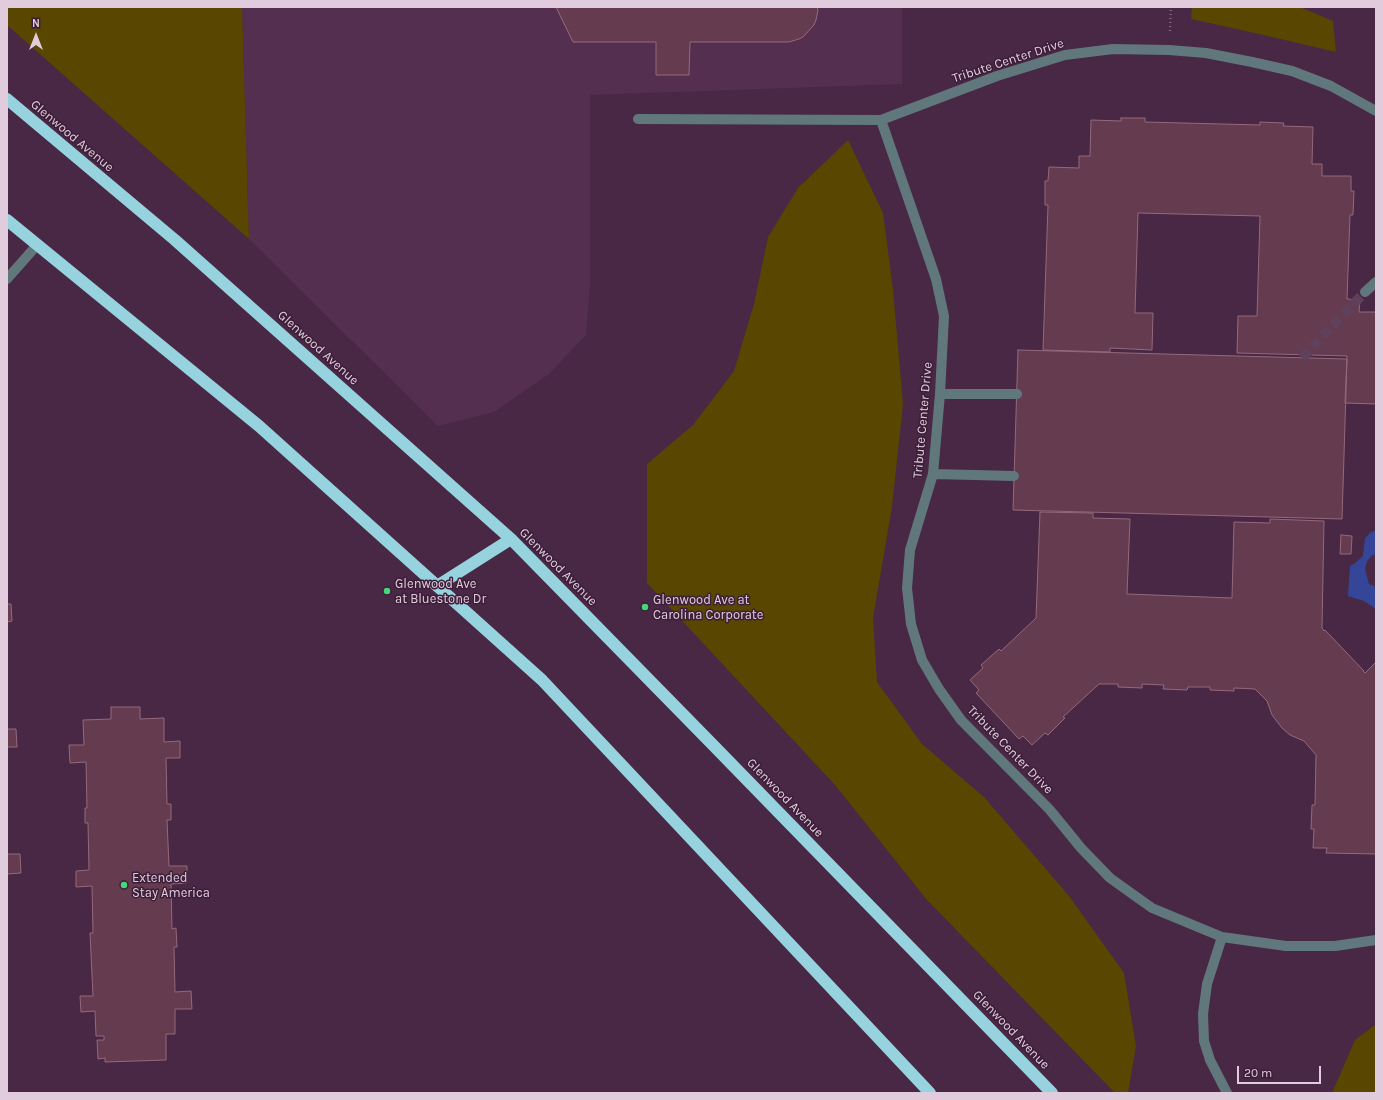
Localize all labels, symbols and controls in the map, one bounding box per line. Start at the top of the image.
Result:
north arrow [16,16,56,56]
text: N [32,17,40,30]
street label: Tribute Center Drive [950,36,1066,86]
street label: Glenwood Avenue [27,97,117,175]
street label: Glenwood Avenue [274,307,362,389]
street label: Tribute Center Drive [910,361,936,479]
street label: Glenwood Avenue [516,525,600,609]
place label: Glenwood Ave at Bluestone Dr [395,576,486,607]
marker: Glenwood Ave at Bluestone Dr [382,586,392,596]
place label: Glenwood Ave at Carolina Corporate [653,592,763,623]
marker: Glenwood Ave at Carolina Corporate [640,602,650,612]
street label: Tribute Center Drive [964,703,1056,797]
street label: Glenwood Avenue [743,755,827,841]
place label: Extended Stay America [132,870,210,901]
marker: Extended Stay America [119,880,129,890]
street label: Glenwood Avenue [969,987,1053,1073]
scale bar [1239,1058,1323,1084]
text: 20 m [1244,1066,1272,1080]

